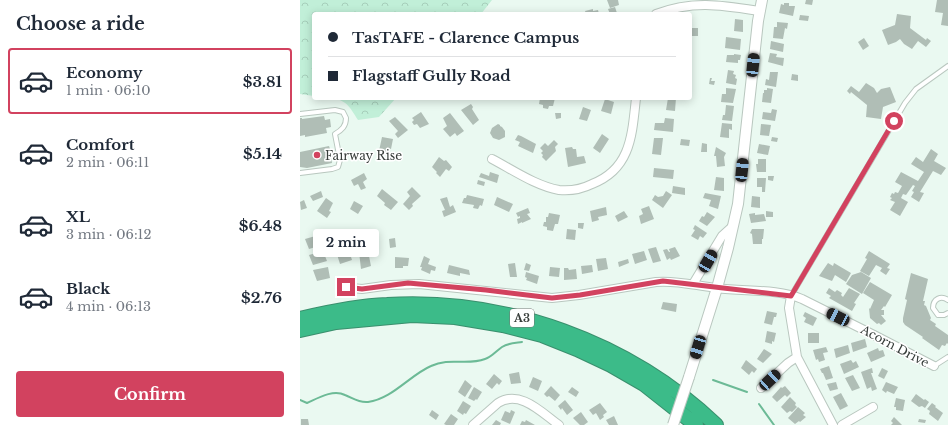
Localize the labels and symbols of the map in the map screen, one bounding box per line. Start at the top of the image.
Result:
car [746,52,760,78]
route start [885,112,903,130]
place label: Fairway Rise [325,148,402,163]
marker: Fairway Rise [312,150,322,160]
car [735,157,749,183]
callout: 2 min [313,229,379,257]
car [697,248,719,274]
route end [337,278,355,296]
car [825,306,851,328]
road number: A3 [510,309,534,327]
street label: Acorn Drive [857,321,932,370]
car [689,334,707,360]
car [757,367,783,393]

